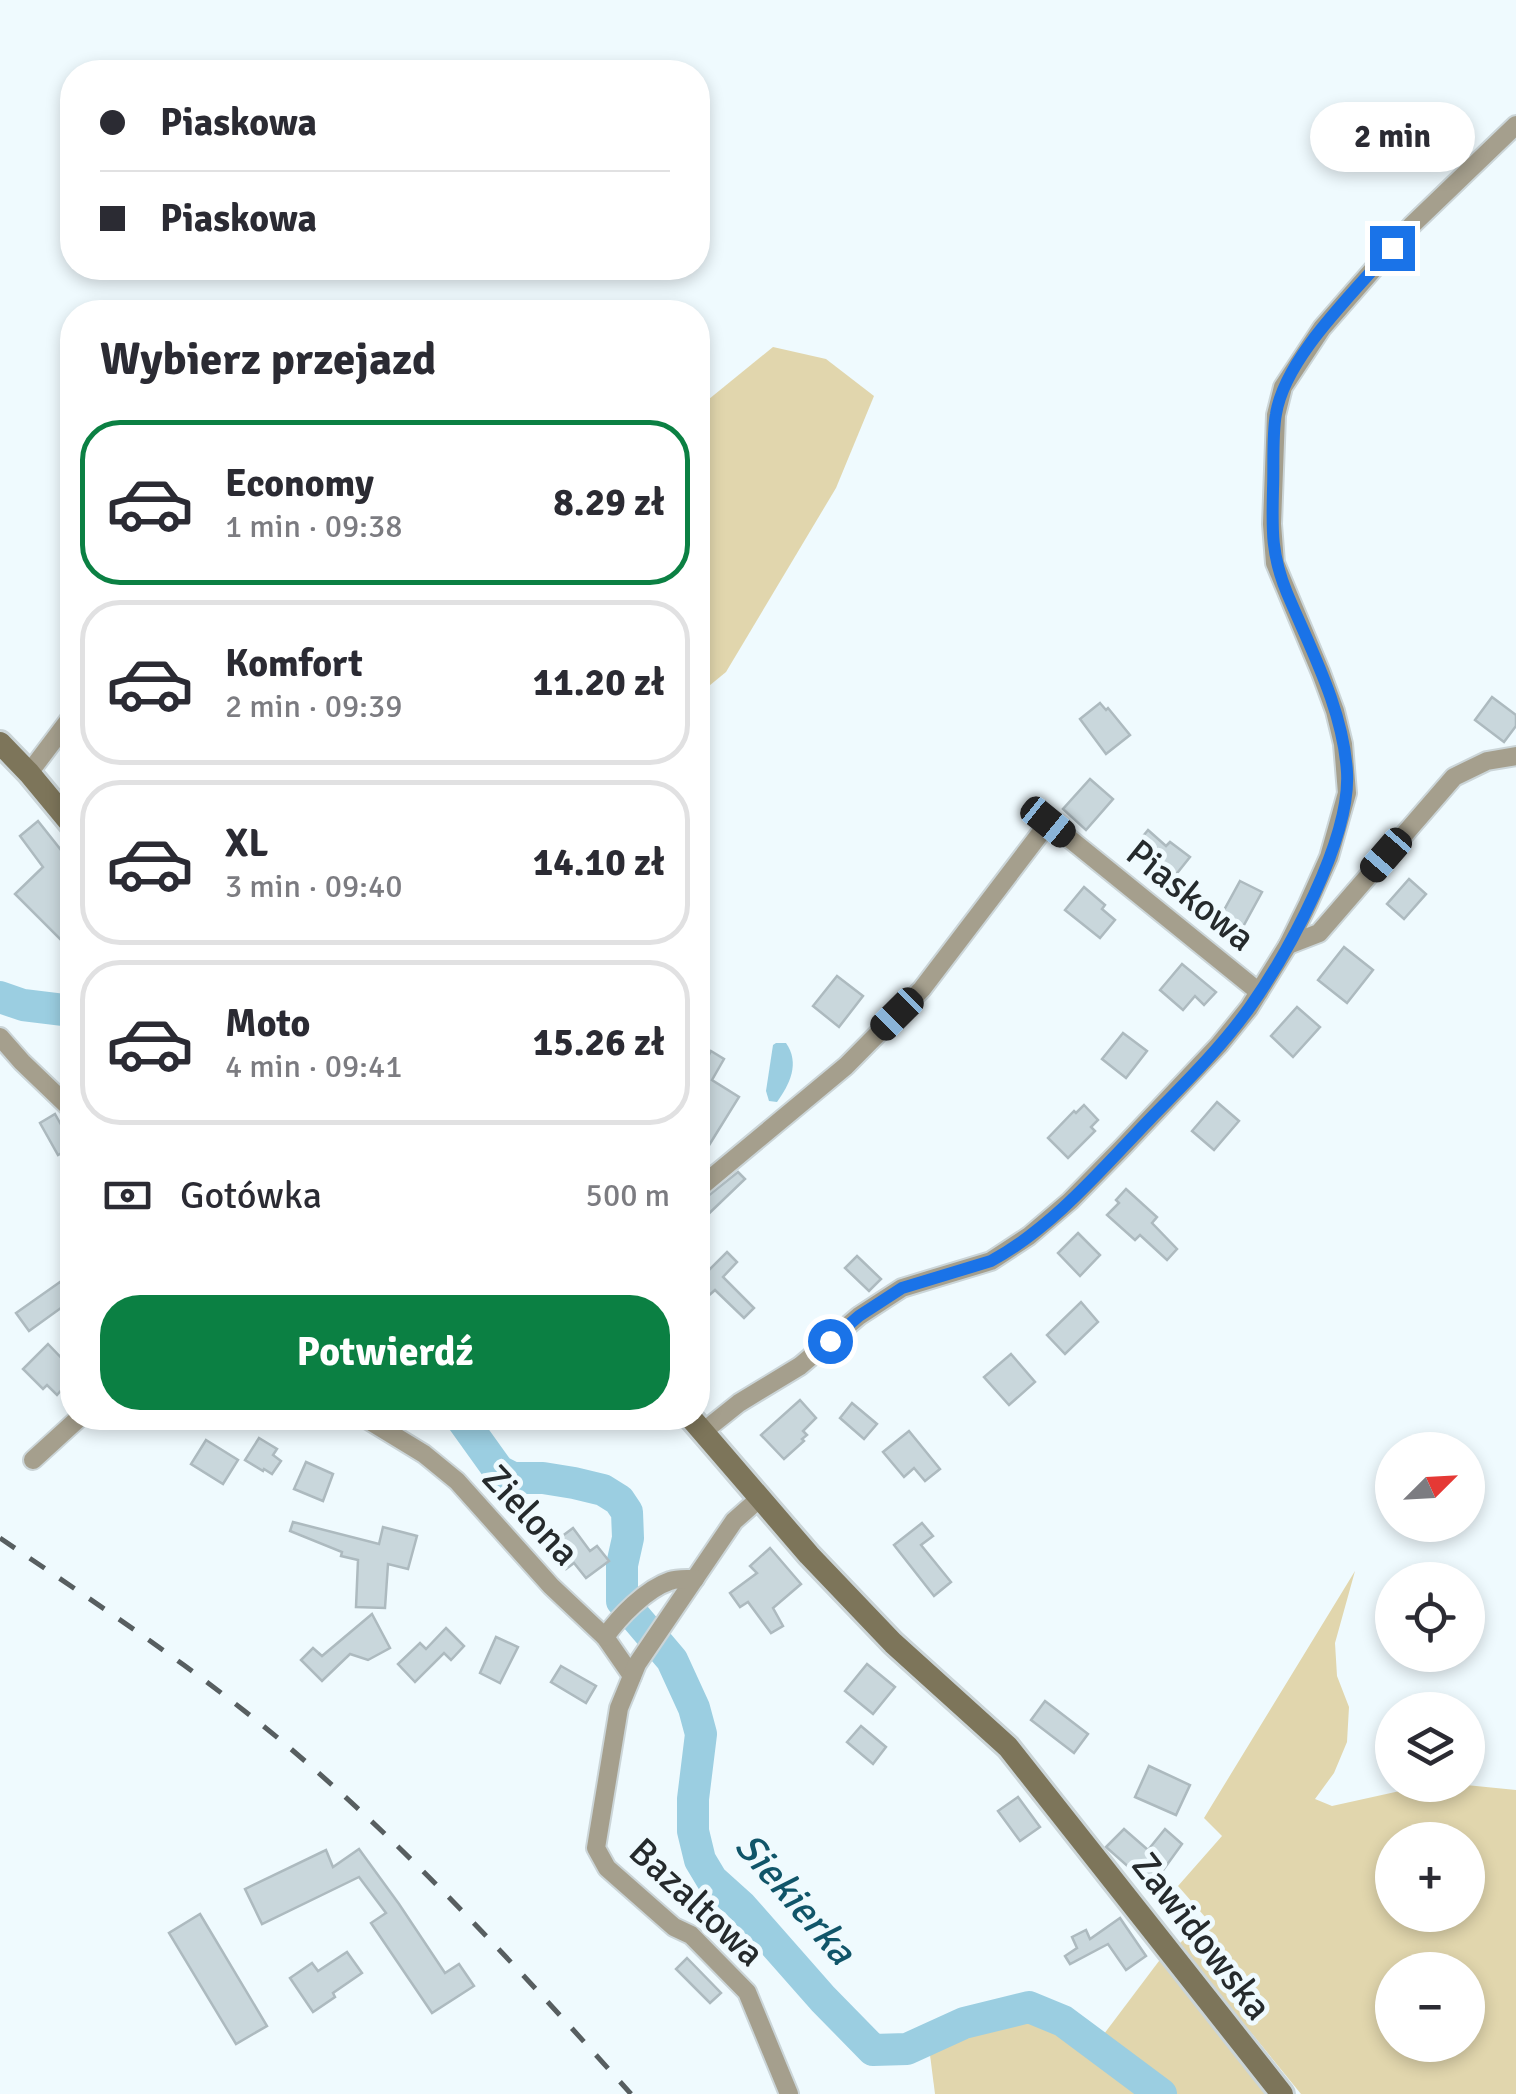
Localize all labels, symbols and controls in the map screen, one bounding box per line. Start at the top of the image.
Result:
text: Piaskowa [160,99,317,146]
callout: 2 min [1310,103,1474,173]
text: 2 min [1354,117,1431,156]
text: Piaskowa [160,195,317,242]
route end [1370,226,1415,271]
text: Wybierz przejazd [100,332,436,387]
icon: car [105,458,195,548]
text: Economy [225,460,374,507]
text: 8.29 zł [553,479,665,526]
text: 1 min · 09:38 [225,507,403,546]
icon: car [105,638,195,728]
text: Komfort [225,640,363,687]
text: 11.20 zł [533,659,665,706]
text: 2 min · 09:39 [225,687,403,726]
car [1015,791,1081,853]
icon: car [105,818,195,908]
text: XL [225,820,268,867]
car [1355,823,1417,887]
street label: Piaskowa [1117,829,1264,961]
text: 14.10 zł [533,839,665,886]
text: 3 min · 09:40 [225,867,403,906]
car [865,982,929,1046]
icon: car [105,998,195,1088]
text: Moto [225,1000,310,1047]
text: 15.26 zł [533,1019,665,1066]
text: 4 min · 09:41 [225,1047,403,1086]
icon: cash [100,1168,155,1223]
text: Gotówka [180,1172,322,1219]
text: 500 m [586,1176,670,1215]
button: Potwierdź [100,1295,670,1410]
route start [808,1319,853,1364]
north arrow [1375,1432,1485,1542]
map controls [1375,1432,1485,2062]
street label: Zielona [472,1455,589,1576]
button: locate [1375,1562,1485,1672]
button: layers [1375,1692,1485,1802]
water label: Siekierka [724,1822,867,1976]
button: + [1375,1822,1485,1932]
street label: Bazaltowa [619,1828,774,1977]
street label: Zawidowska [1122,1843,1282,2029]
button: − [1375,1952,1485,2062]

